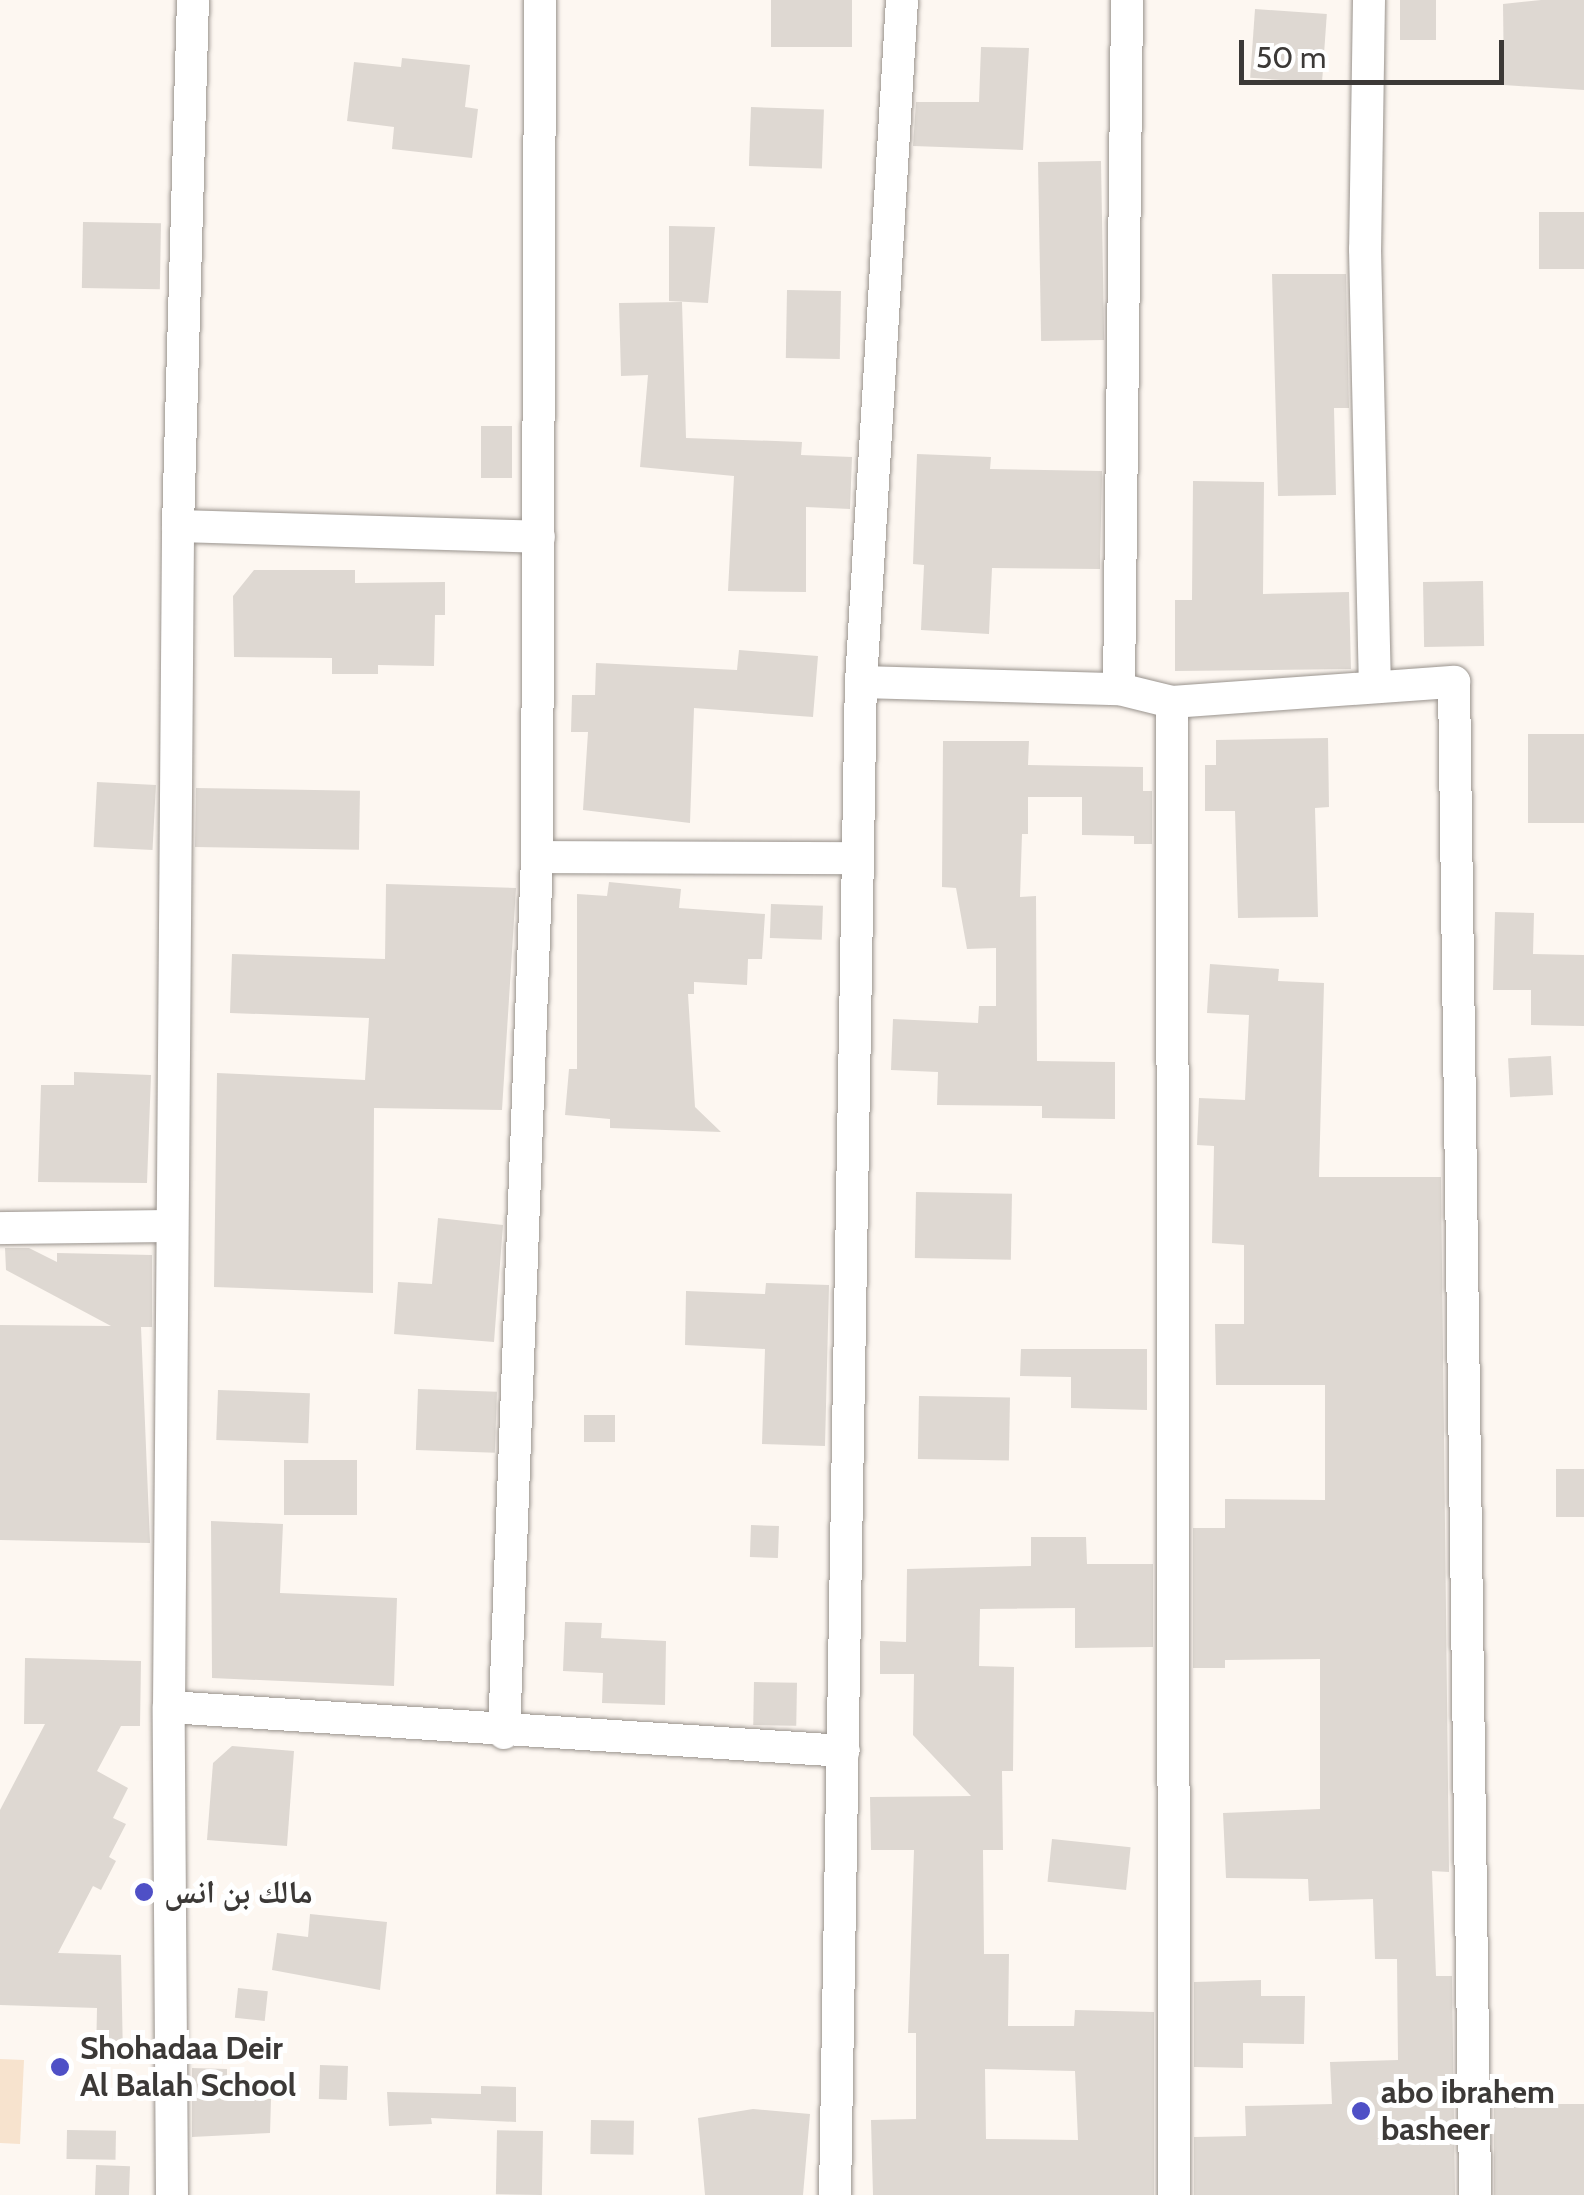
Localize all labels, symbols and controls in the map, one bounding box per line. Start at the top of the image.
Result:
scale bar [1244,20,1509,82]
text: 50 m [1256,39,1326,76]
place label: مالك بن انس [164,1873,313,1911]
marker: مالك بن انس [133,1881,155,1903]
place label: Shohadaa Deir Al Balah School [80,2030,296,2105]
marker: Shohadaa Deir Al Balah School [49,2056,71,2078]
place label: abo ibrahem basheer [1381,2074,1555,2149]
marker: abo ibrahem basheer [1350,2100,1372,2122]

